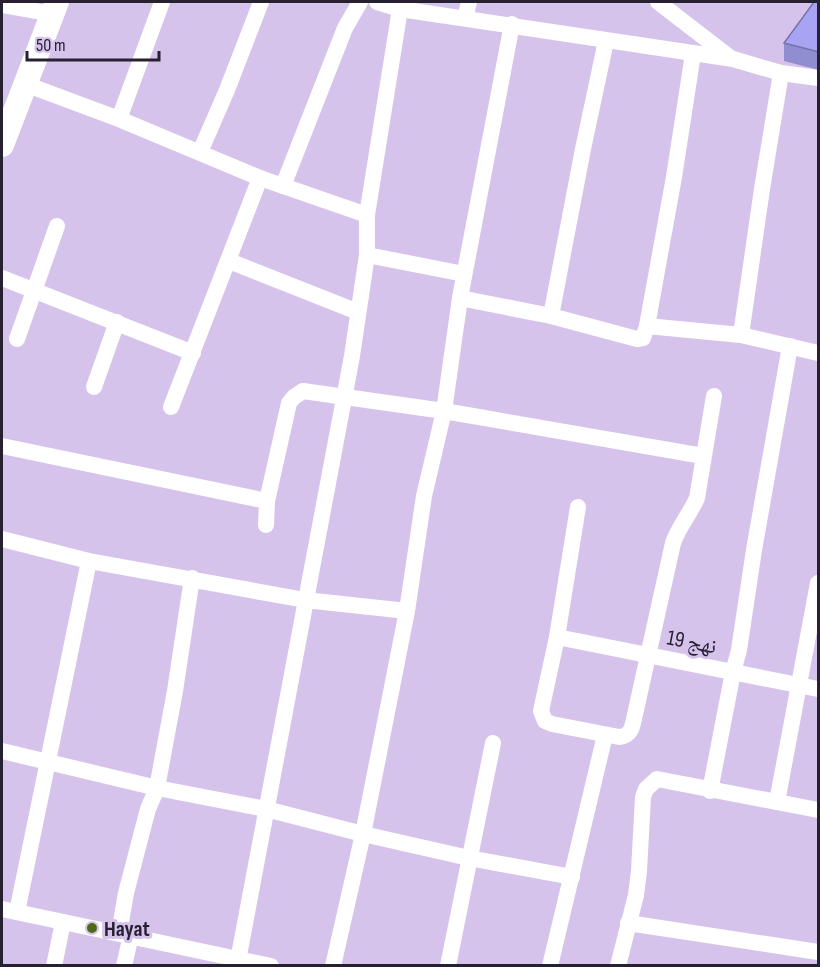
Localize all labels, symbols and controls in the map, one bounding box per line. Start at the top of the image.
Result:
scale bar [27,24,159,62]
text: 50 m [36,35,66,56]
street label: نهج 19 [665,624,719,660]
place label: Hayat [104,916,150,943]
marker: Hayat [85,921,99,935]

